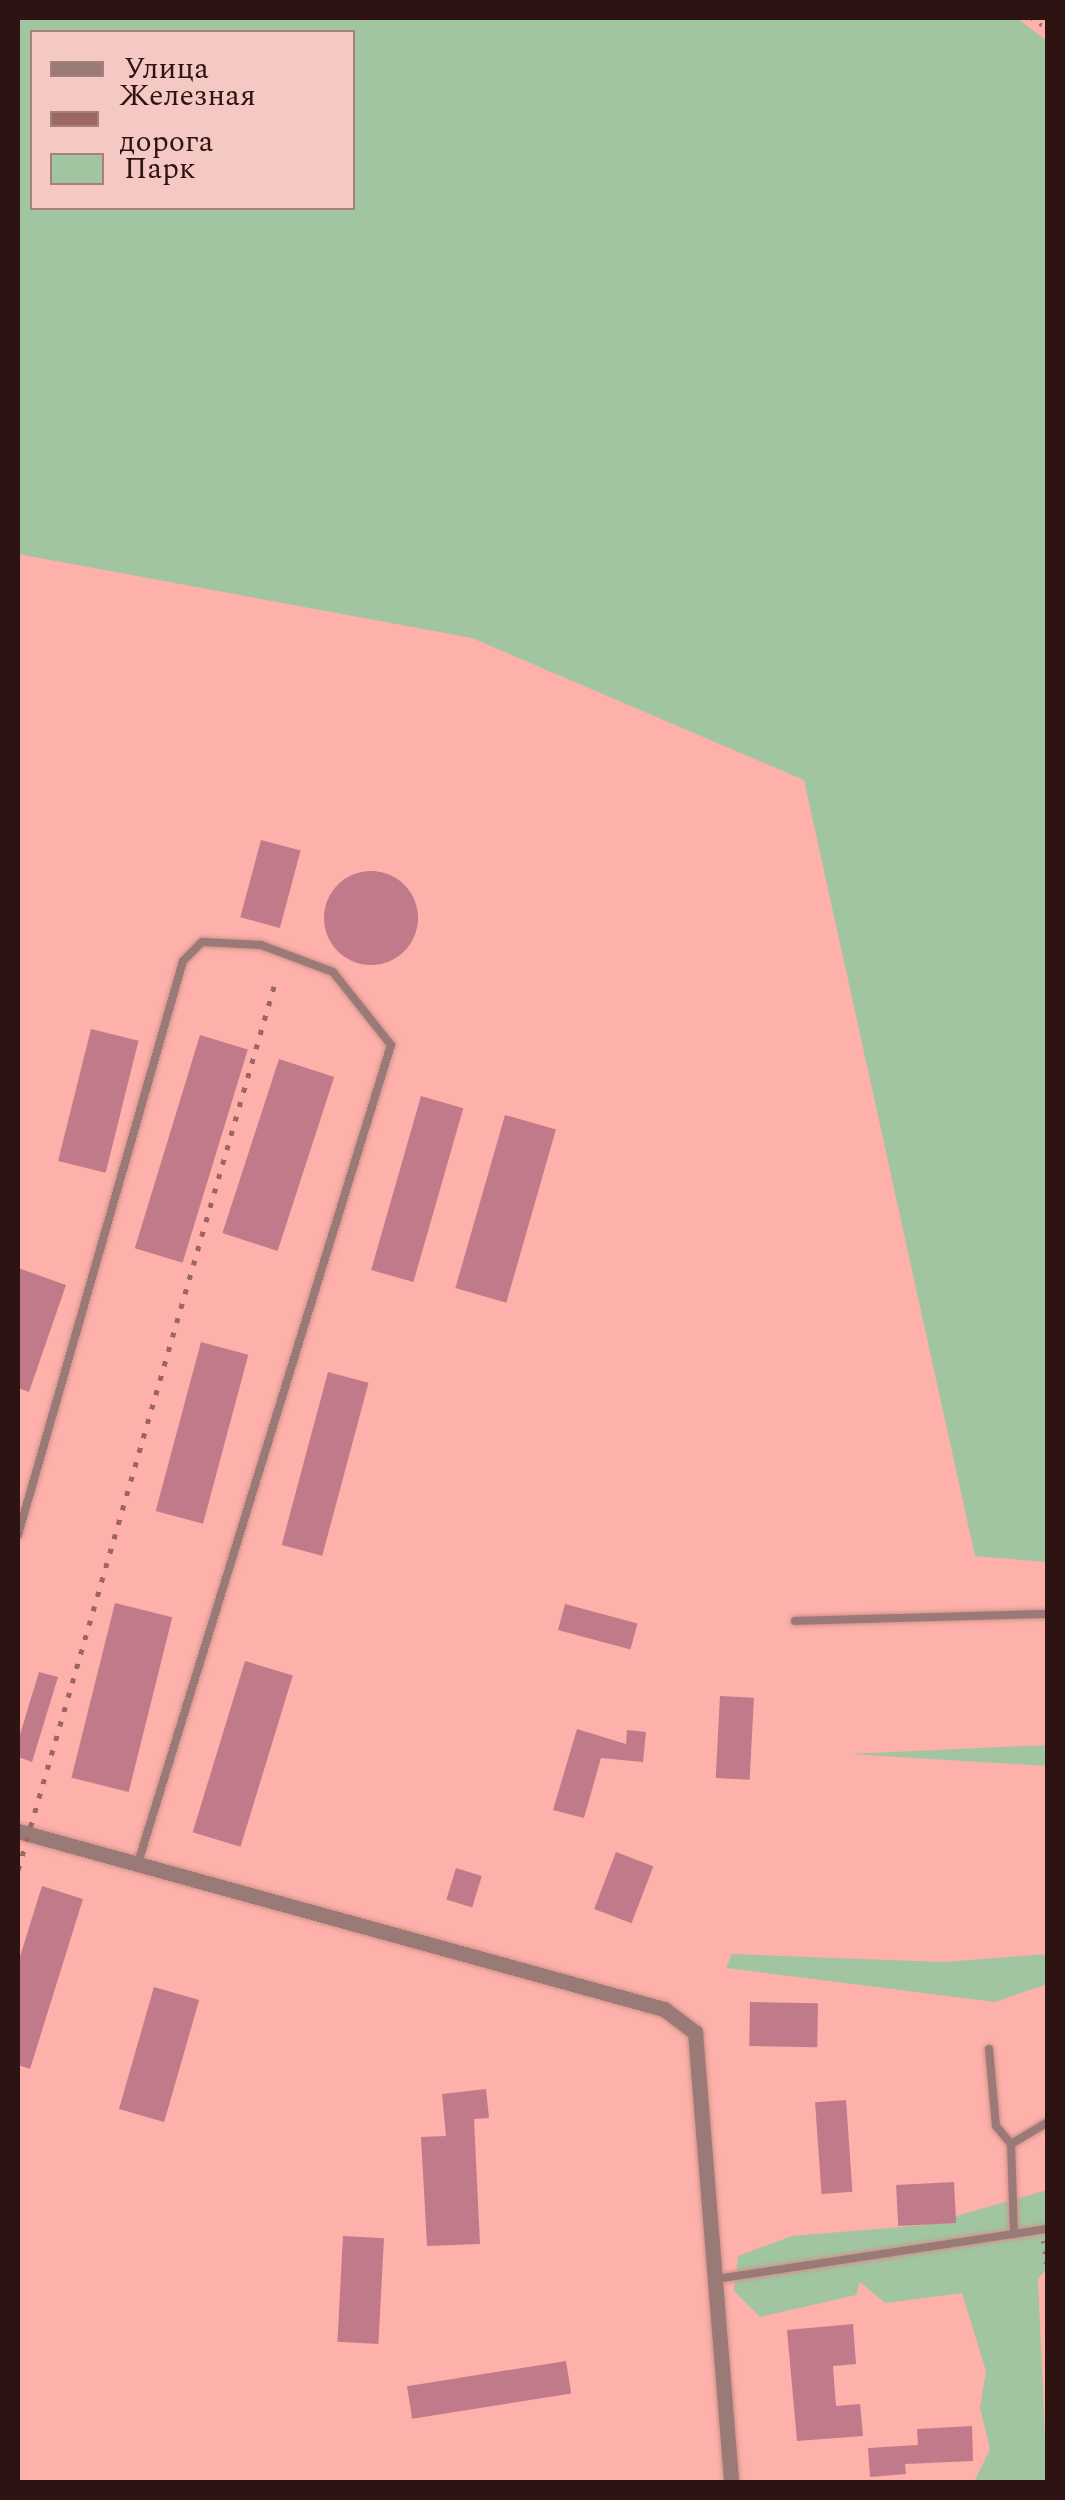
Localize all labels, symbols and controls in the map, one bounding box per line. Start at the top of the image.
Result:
legend [30,30,355,210]
text: Улица [124,46,209,92]
text: Железная дорога [119,73,256,165]
text: Парк [124,146,196,192]

